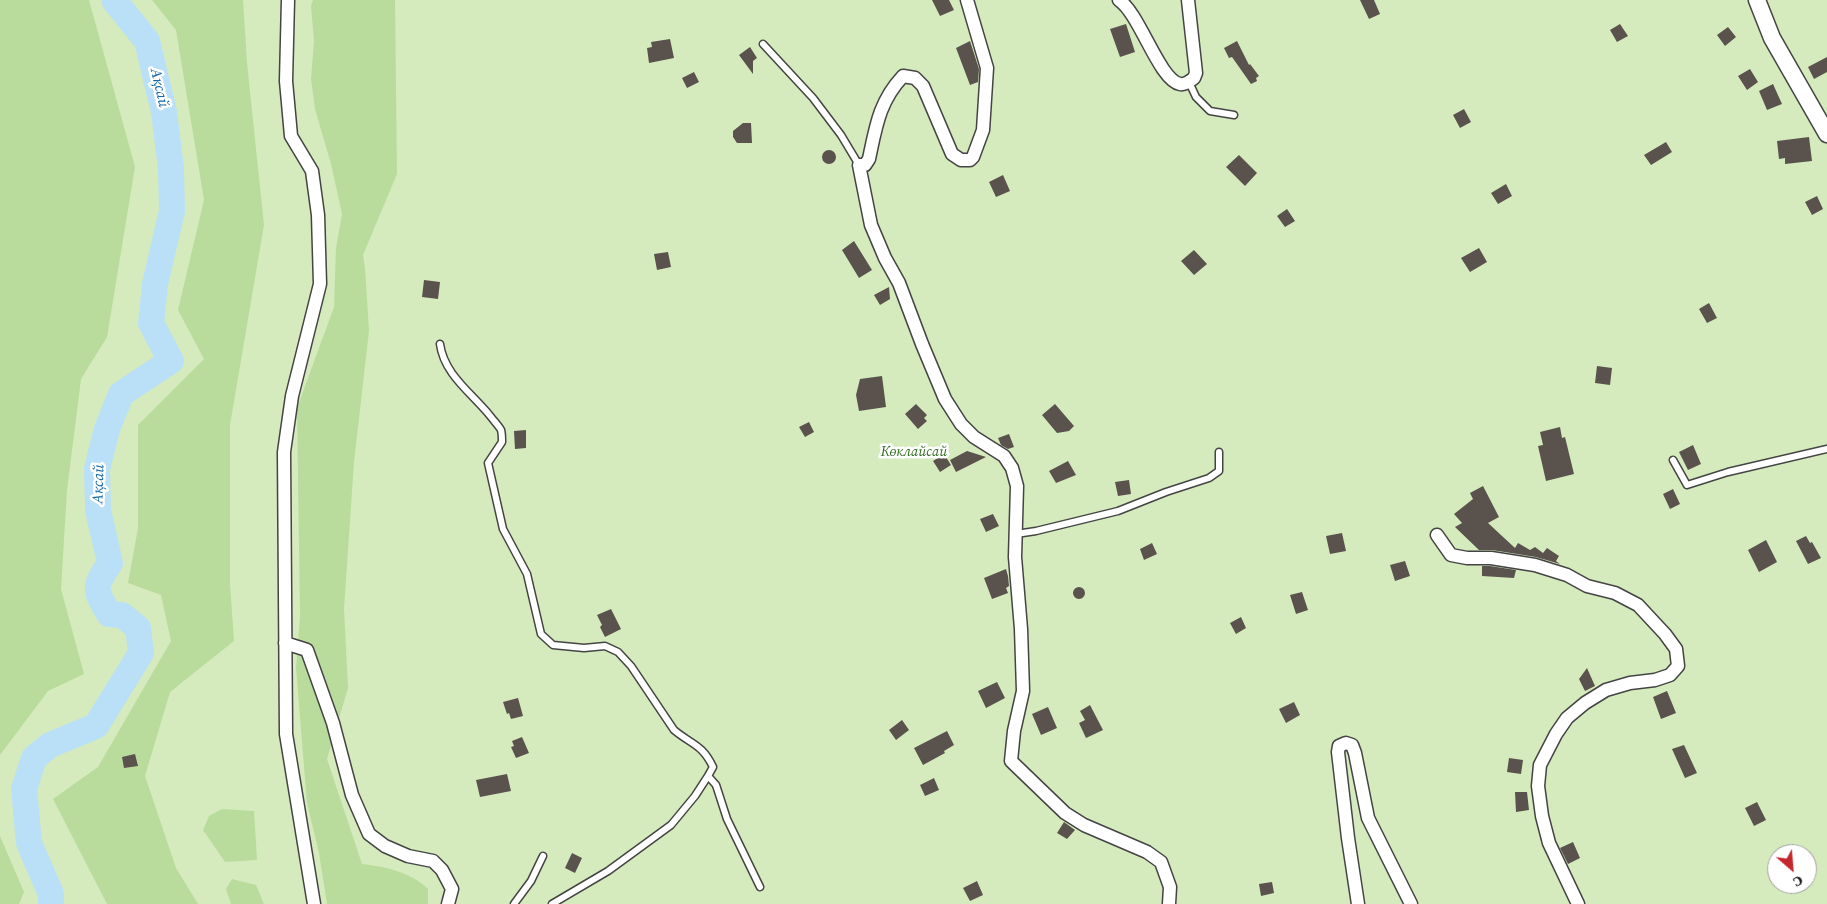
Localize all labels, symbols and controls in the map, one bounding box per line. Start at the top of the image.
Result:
water label: Ақсай [146,67,172,109]
park label: Көклайсай [881,444,947,460]
water label: Ақсай [89,464,109,504]
north arrow [1767,844,1817,894]
text: С [1790,871,1807,892]

